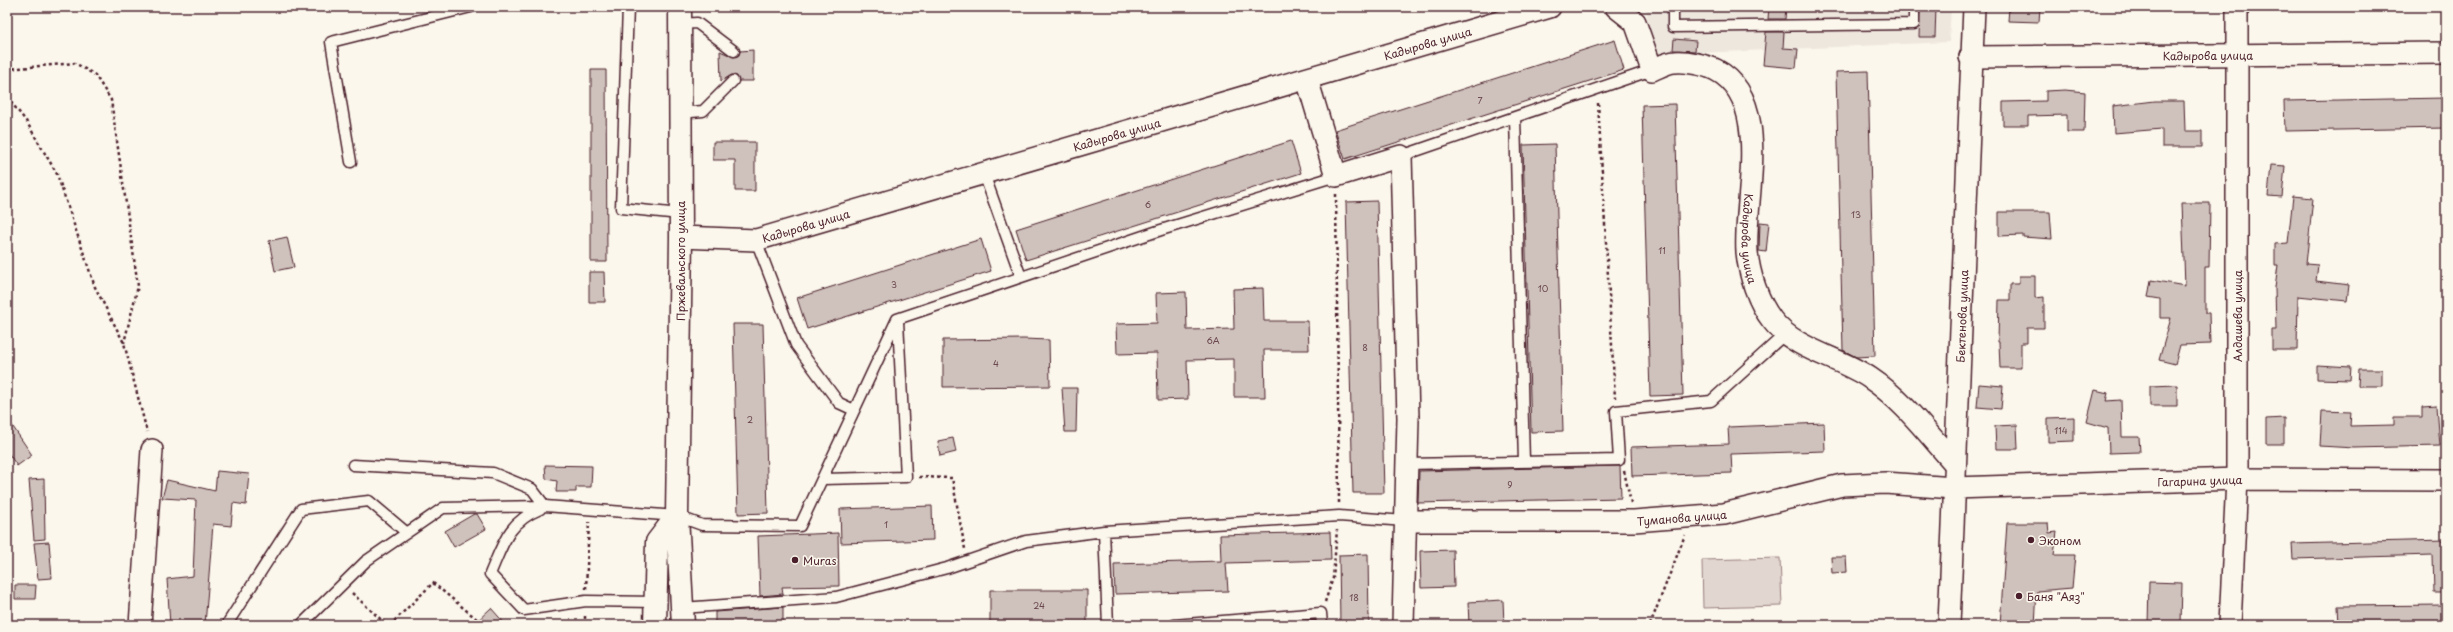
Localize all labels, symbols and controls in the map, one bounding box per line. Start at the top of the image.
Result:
street label: Кадырова улица [1382,22,1474,64]
street label: Кадырова улица [2163,46,2253,64]
house number: 7 [1477,93,1483,107]
street label: Кадырова улица [1071,113,1163,155]
street label: Кадырова улица [1738,193,1762,286]
house number: 6 [1145,197,1151,211]
street label: Пржевальского улица [672,201,689,321]
street label: Кадырова улица [760,204,852,246]
house number: 13 [1851,207,1861,221]
house number: 11 [1658,243,1666,257]
street label: Бектенова улица [1951,269,1972,363]
street label: Алдашева улица [2229,270,2246,362]
house number: 3 [891,277,897,291]
house number: 10 [1538,281,1549,295]
house number: 6А [1206,333,1220,347]
house number: 8 [1362,340,1368,354]
house number: 4 [993,356,999,370]
house number: 2 [747,412,753,426]
house number: 114 [2054,423,2068,437]
street label: Гагарина улица [2157,470,2243,490]
house number: 9 [1507,477,1513,491]
street label: Туманова улица [1636,505,1727,529]
house number: 1 [884,517,888,531]
place label: Эконом [2039,532,2081,549]
marker: Эконом [2026,535,2036,545]
place label: Muras [803,552,836,569]
marker: Muras [790,555,800,565]
place label: Баня "Аяз" [2027,588,2085,605]
house number: 18 [1349,590,1359,604]
marker: Баня "Аяз" [2014,591,2024,601]
house number: 24 [1033,598,1045,612]

